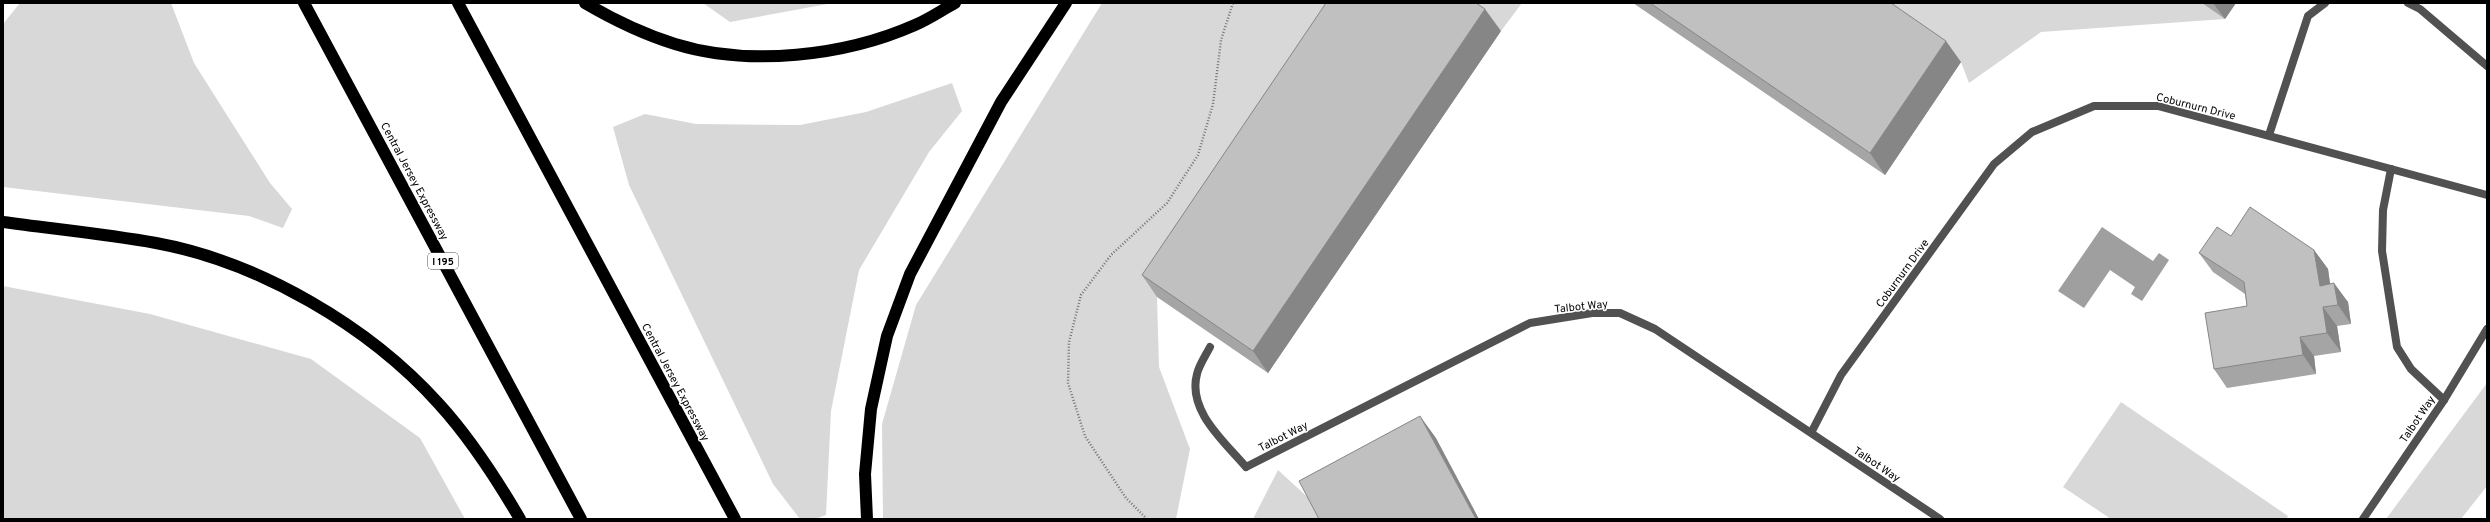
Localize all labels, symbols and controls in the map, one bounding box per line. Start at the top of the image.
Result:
street label: Coburnurn Drive [2155,90,2237,124]
street label: Central Jersey Expressway [377,120,451,243]
street label: Coburnurn Drive [1873,236,1932,311]
road number: I 195 [428,253,458,269]
street label: Talbot Way [1554,297,1609,317]
street label: Central Jersey Expressway [638,321,712,444]
street label: Talbot Way [2397,393,2439,446]
street label: Talbot Way [1256,418,1311,455]
street label: Talbot Way [1850,444,1903,486]

